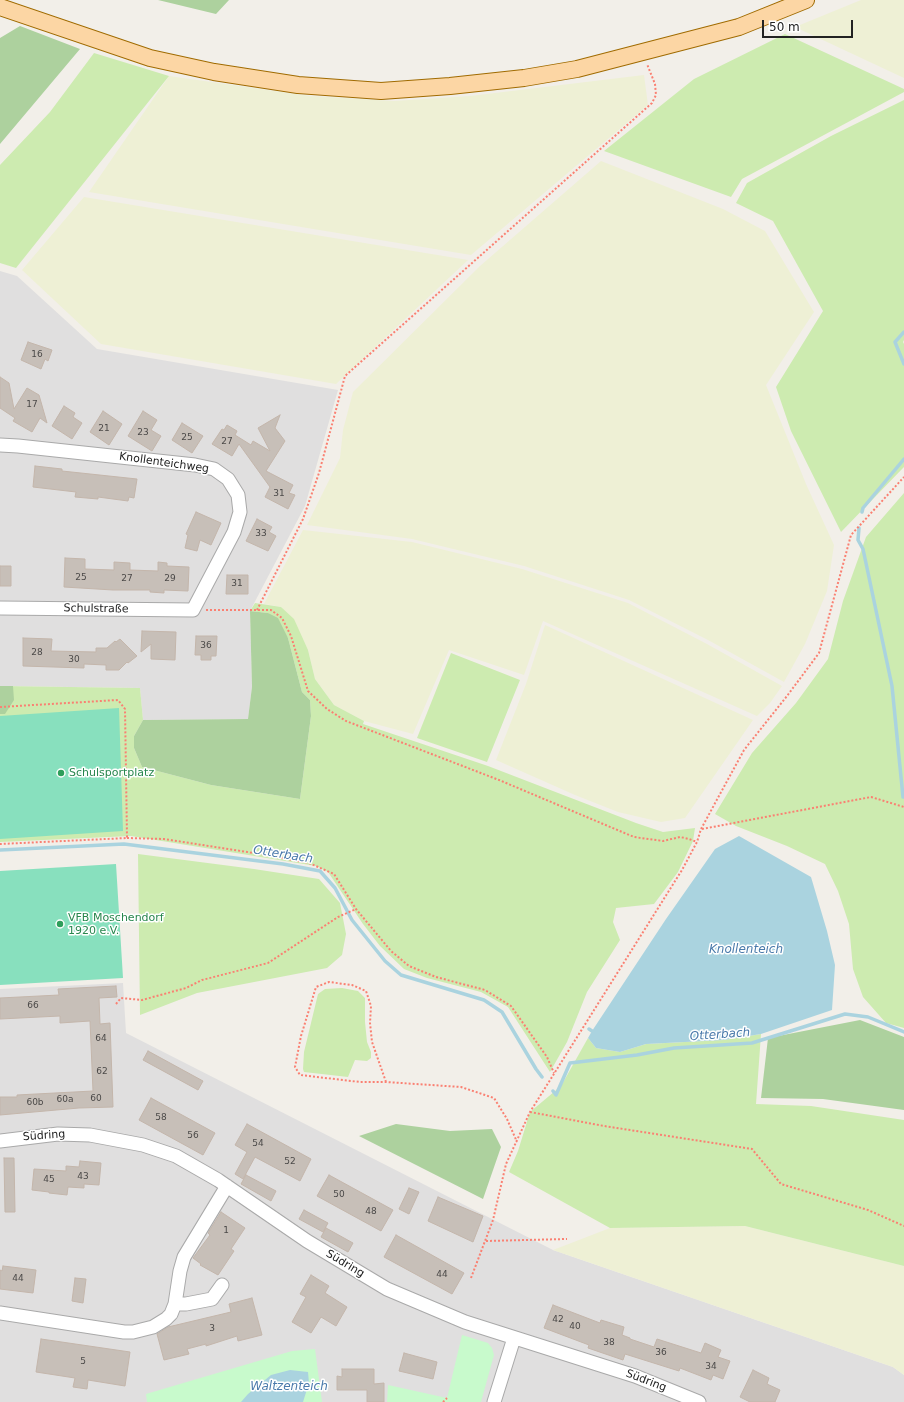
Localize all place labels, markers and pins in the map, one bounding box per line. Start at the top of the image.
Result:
place label: Schulsportplatz [69,766,154,780]
marker: Schulsportplatz [56,768,66,778]
place label: VFB Moschendorf 1920 e.V. [68,911,164,937]
marker: VFB Moschendorf 1920 e.V. [55,919,65,929]

